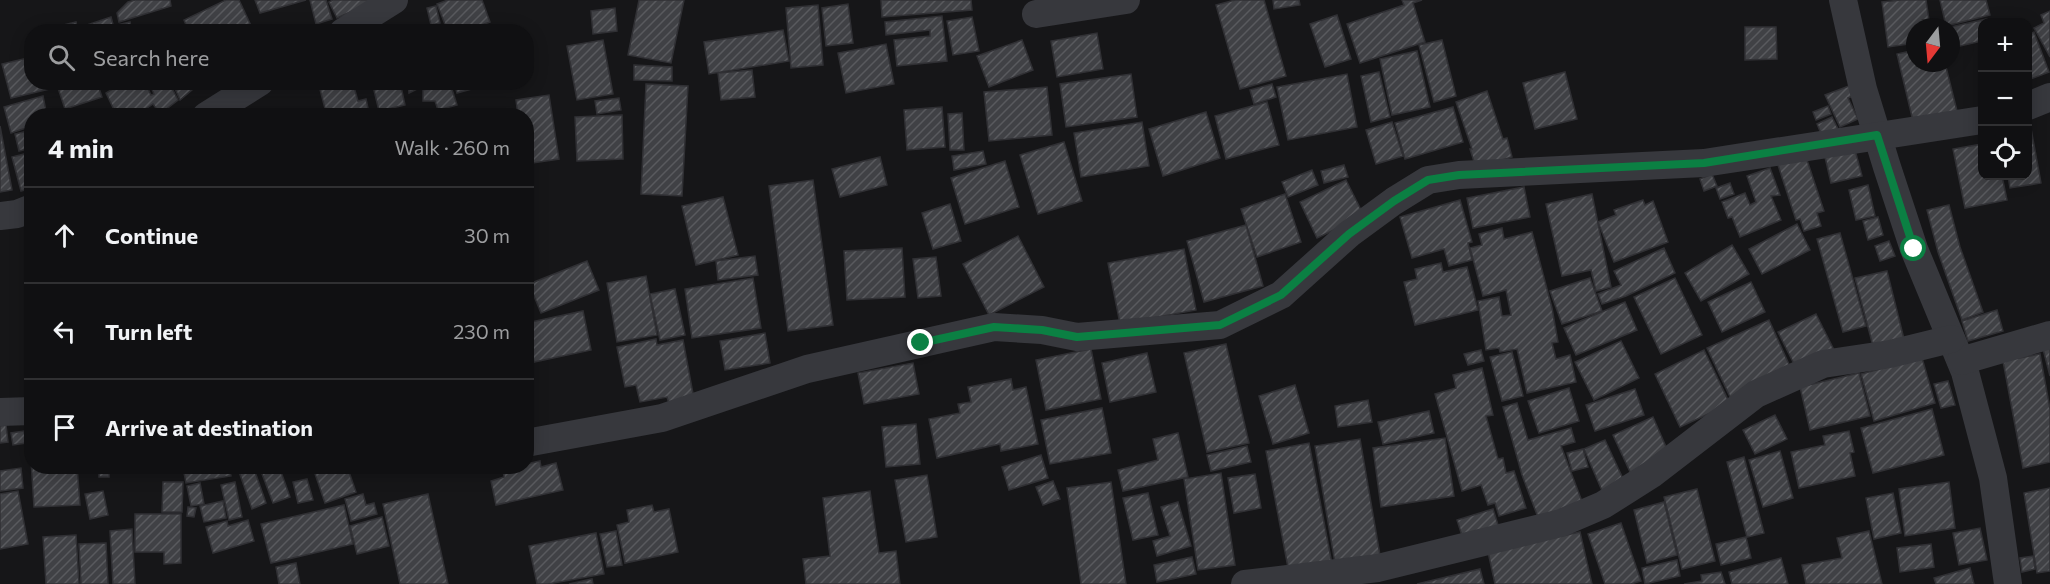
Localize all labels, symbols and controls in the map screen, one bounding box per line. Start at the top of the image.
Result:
north arrow [1906,18,1960,72]
map controls [1978,18,2032,180]
button: + [1978,18,2032,72]
search box [24,24,534,90]
icon: search [45,41,78,74]
text: Search here [93,44,209,71]
button: − [1978,72,2032,126]
button: locate [1978,126,2032,180]
text: 4 min [48,132,114,163]
text: Walk · 260 m [394,135,510,159]
icon: ahead [48,219,81,252]
text: Continue [105,222,198,249]
text: 30 m [464,223,510,247]
route start [1900,235,1926,261]
icon: left [48,315,81,348]
text: Turn left [105,318,192,345]
text: 230 m [453,319,510,343]
route end [907,329,933,355]
icon: arrive [48,411,81,444]
text: Arrive at destination [105,414,313,441]

